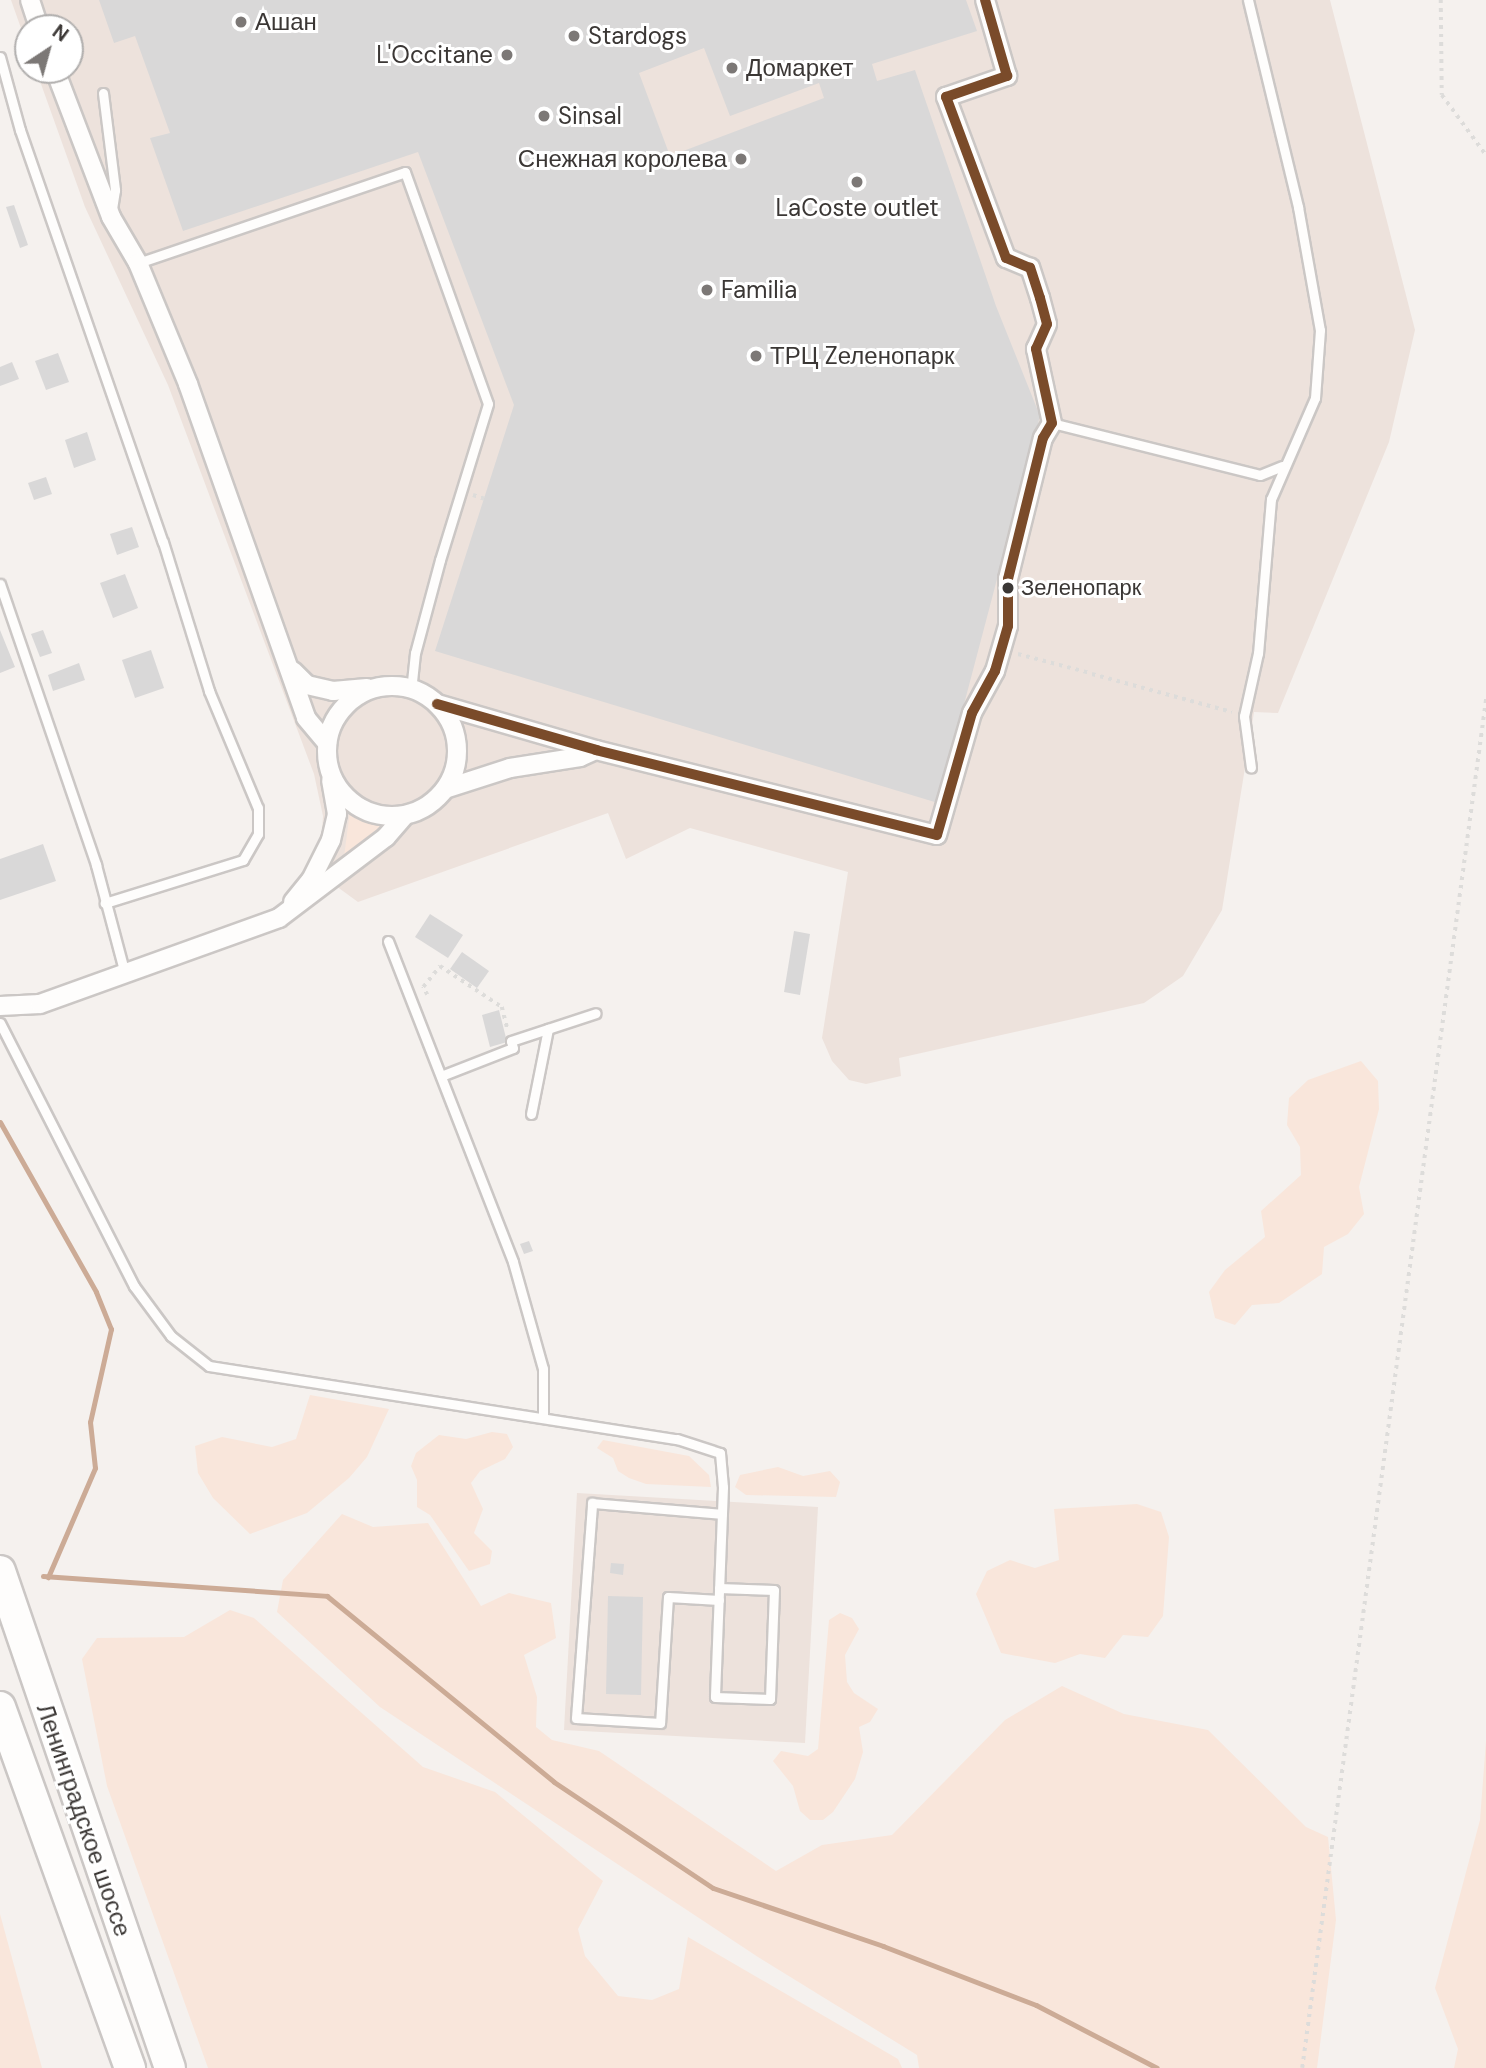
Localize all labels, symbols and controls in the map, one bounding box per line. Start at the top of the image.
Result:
place label: Ашан [255,8,317,36]
north arrow [14,14,84,84]
marker: Ашан [233,14,249,30]
text: N [48,19,73,47]
place label: Stardogs [588,22,687,50]
marker: Stardogs [566,28,582,44]
place label: L'Occitane [376,41,493,69]
marker: L'Occitane [499,47,515,63]
place label: Домаркет [746,54,853,82]
marker: Домаркет [724,60,740,76]
place label: Sinsal [558,102,622,130]
marker: Sinsal [536,108,552,124]
place label: Снежная королева [518,145,727,173]
marker: Снежная королева [733,151,749,167]
marker: LaCoste outlet [849,174,865,190]
place label: LaCoste outlet [775,194,939,222]
place label: Familia [721,276,797,304]
marker: Familia [699,282,715,298]
place label: ТРЦ Zеленопарк [770,342,954,370]
marker: ТРЦ Zеленопарк [748,348,764,364]
place label: Зеленопарк [1021,575,1141,601]
marker: Зеленопарк [1001,581,1015,595]
street label: Ленинградское шоссе [31,1700,137,1940]

